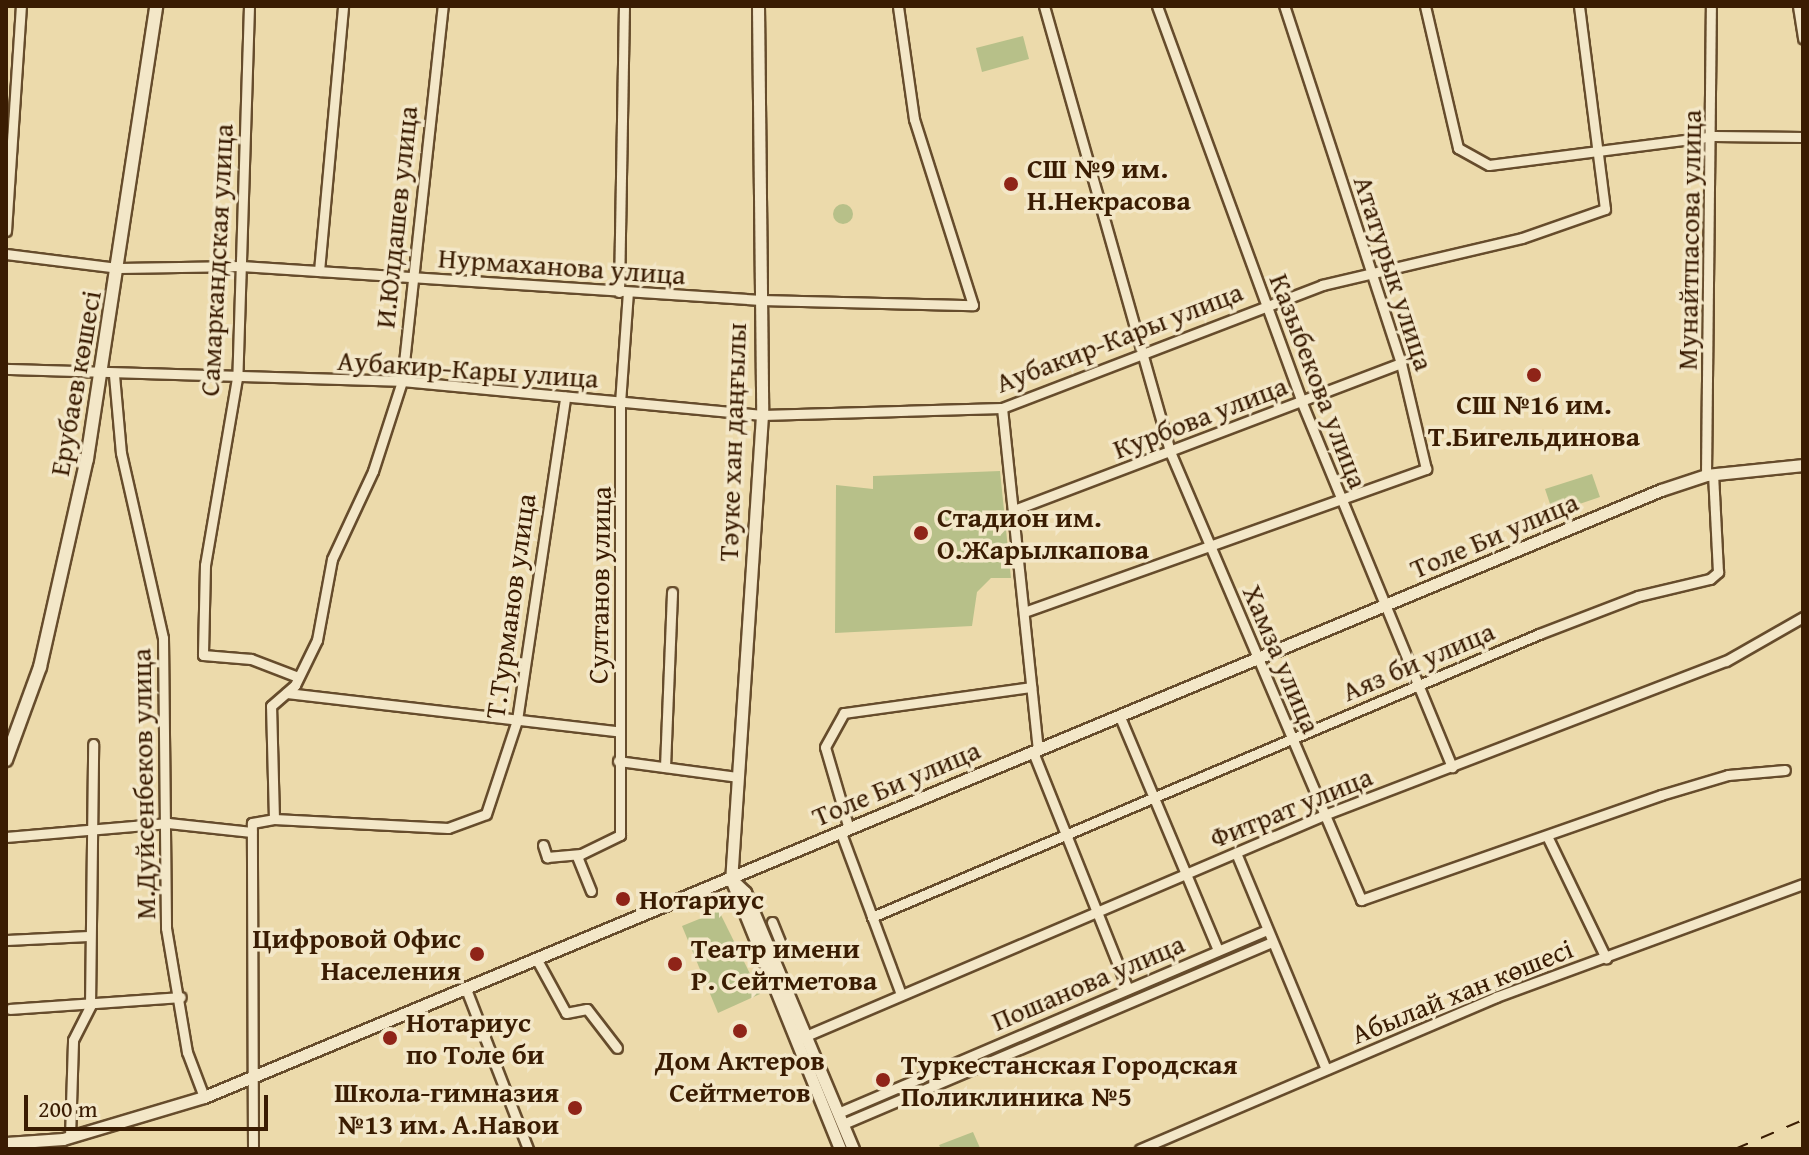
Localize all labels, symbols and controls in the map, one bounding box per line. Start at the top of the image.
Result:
street label: И.Юлдашев улица [368,104,424,330]
street label: Мунайтпасова улица [1670,109,1708,371]
street label: Самаркандская улица [192,123,240,397]
place label: СШ №9 им. Н.Некрасова [1027,151,1191,217]
street label: Ататурык улица [1347,171,1441,375]
marker: СШ №9 им. Н.Некрасова [1002,175,1020,193]
street label: Нурмаханова улица [437,241,687,291]
street label: Казыбекова улица [1263,269,1375,493]
street label: Аубакир-Кары улица [991,274,1247,400]
street label: Ерубаев көшесі [42,288,108,478]
street label: Тәуке хан даңғылы [711,322,753,562]
street label: Аубакир-Кары улица [336,343,600,395]
marker: СШ №16 им. Т.Бигельдинова [1525,366,1543,384]
street label: Курбова улица [1108,368,1292,466]
place label: СШ №16 им. Т.Бигельдинова [1428,387,1640,453]
street label: Толе Би улица [1405,485,1583,585]
street label: Султанов улица [580,486,618,684]
street label: Т.Турманов улица [478,491,542,721]
place label: Стадион им. О.Жарылкапова [937,500,1149,566]
marker: Стадион им. О.Жарылкапова [912,524,930,542]
street label: Хамза улица [1236,580,1328,738]
street label: Аяз би улица [1337,614,1499,708]
street label: М.Дуйсенбеков улица [124,648,162,920]
street label: Толе Би улица [807,733,985,833]
street label: Фитрат улица [1205,759,1377,855]
place label: Нотариус [639,882,764,916]
marker: Нотариус [614,890,632,908]
place label: Цифровой Офис Населения [253,921,461,987]
street label: Пошанова улица [987,926,1189,1038]
place label: Театр имени Р. Сейтметова [691,931,877,997]
street label: Абылай хан көшесі [1346,931,1578,1051]
marker: Цифровой Офис Населения [468,945,486,963]
marker: Театр имени Р. Сейтметова [666,955,684,973]
place label: Нотариус по Толе би [406,1005,544,1071]
marker: Дом Актеров Сейтметов [731,1022,749,1040]
marker: Нотариус по Толе би [381,1029,399,1047]
place label: Дом Актеров Сейтметов [655,1043,825,1109]
place label: Туркестанская Городская Поликлиника №5 [901,1047,1238,1113]
marker: Туркестанская Городская Поликлиника №5 [872,1069,894,1091]
place label: Школа-гимназия №13 им. А.Навои [334,1075,559,1141]
scale bar [28,1079,272,1129]
text: 200 m [38,1091,98,1126]
marker: Школа-гимназия №13 им. А.Навои [566,1099,584,1117]

